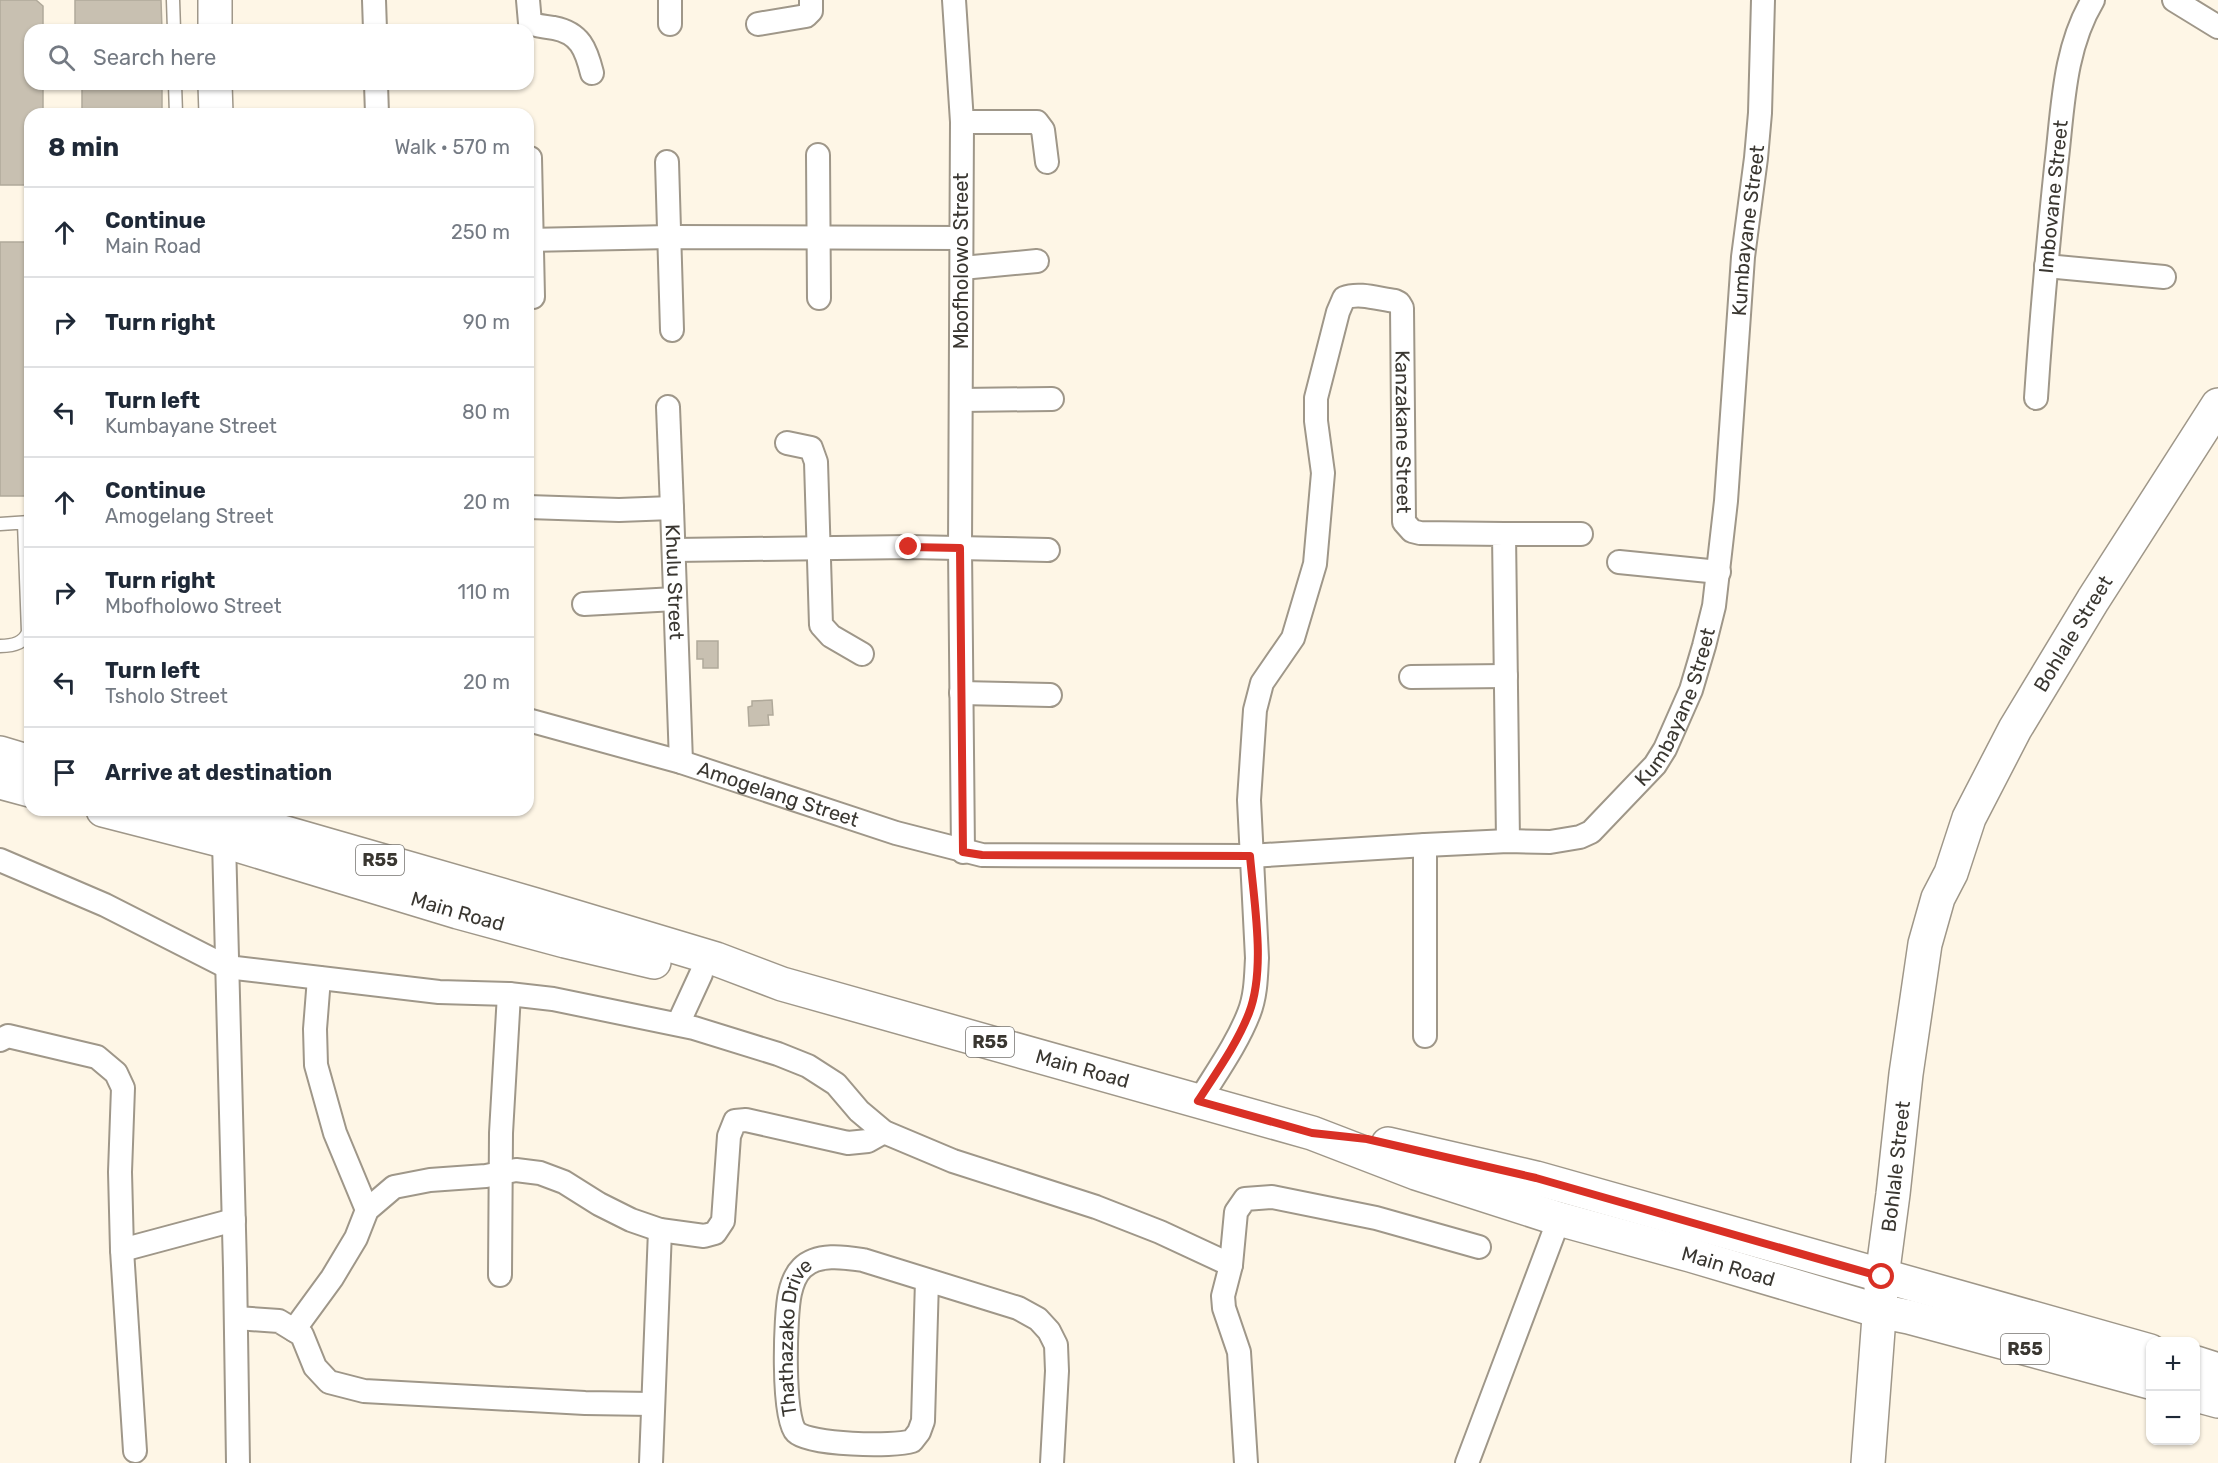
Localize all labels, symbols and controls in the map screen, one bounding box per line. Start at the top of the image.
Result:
search box [24,24,534,90]
icon: search [45,41,78,74]
text: Search here [93,44,216,71]
street label: Imbovane Street [2034,119,2073,275]
text: 8 min [48,132,119,163]
text: Walk · 570 m [394,135,510,159]
street label: Kumbayane Street [1727,144,1769,317]
street label: Mbofholowo Street [949,173,973,349]
text: Continue [105,207,206,234]
icon: ahead [48,216,81,249]
text: 250 m [451,220,510,244]
text: Main Road [105,234,201,258]
icon: right [48,306,81,339]
text: Turn right [105,309,215,336]
text: 90 m [463,310,510,334]
street label: Kanzakane Street [1390,350,1416,514]
text: Turn left [105,387,200,414]
icon: left [48,396,81,429]
text: 80 m [462,400,510,424]
text: Kumbayane Street [105,414,277,438]
text: Continue [105,477,206,504]
icon: ahead [48,486,81,519]
text: 20 m [463,490,510,514]
text: Amogelang Street [105,504,273,528]
street label: Khulu Street [661,524,689,640]
route end [895,533,921,559]
text: Turn right [105,567,215,594]
street label: Bohlale Street [2028,571,2118,696]
icon: right [48,576,81,609]
text: 110 m [458,580,510,604]
text: Mbofholowo Street [105,594,282,618]
street label: Kumbayane Street [1629,625,1720,791]
text: Turn left [105,657,200,684]
icon: left [48,666,81,699]
text: 20 m [463,670,510,694]
text: Tsholo Street [105,684,228,708]
icon: arrive [48,756,81,789]
street label: Amogelang Street [694,756,862,832]
text: Arrive at destination [105,759,332,786]
road number: R55 [356,845,404,875]
street label: Main Road [408,886,507,936]
road number: R55 [966,1027,1014,1057]
street label: Main Road [1033,1044,1132,1093]
street label: Bohlale Street [1876,1099,1915,1233]
street label: Main Road [1679,1241,1778,1292]
street label: Thathazako Drive [774,1253,817,1418]
route start [1868,1263,1894,1289]
road number: R55 [2001,1334,2049,1364]
map controls [2146,1337,2200,1445]
button: + [2146,1337,2200,1391]
button: − [2146,1391,2200,1445]

